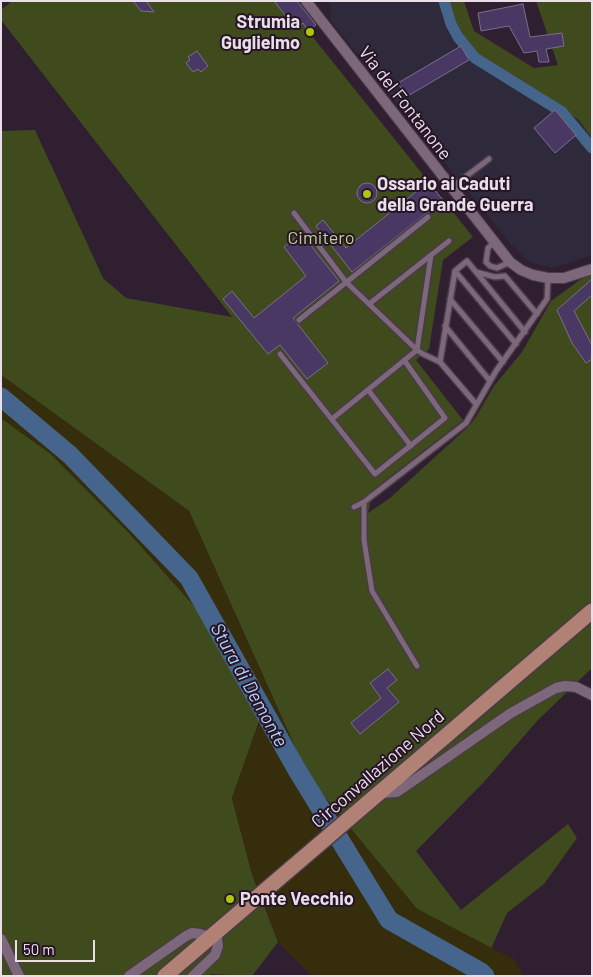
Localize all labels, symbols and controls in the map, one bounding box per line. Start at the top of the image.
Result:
place label: Strumia Guglielmo [221,11,300,54]
marker: Strumia Guglielmo [304,26,316,38]
street label: Via del Fontanone [354,42,456,164]
place label: Ossario ai Caduti della Grande Guerra [377,173,533,215]
marker: Ossario ai Caduti della Grande Guerra [361,188,373,200]
park label: Cimitero [287,227,355,249]
water label: Stura di Demonte [205,619,293,751]
street label: Circonvallazione Nord [307,705,449,833]
place label: Ponte Vecchio [240,888,354,910]
marker: Ponte Vecchio [224,893,236,905]
scale bar [18,930,98,962]
text: 50 m [23,940,55,958]

